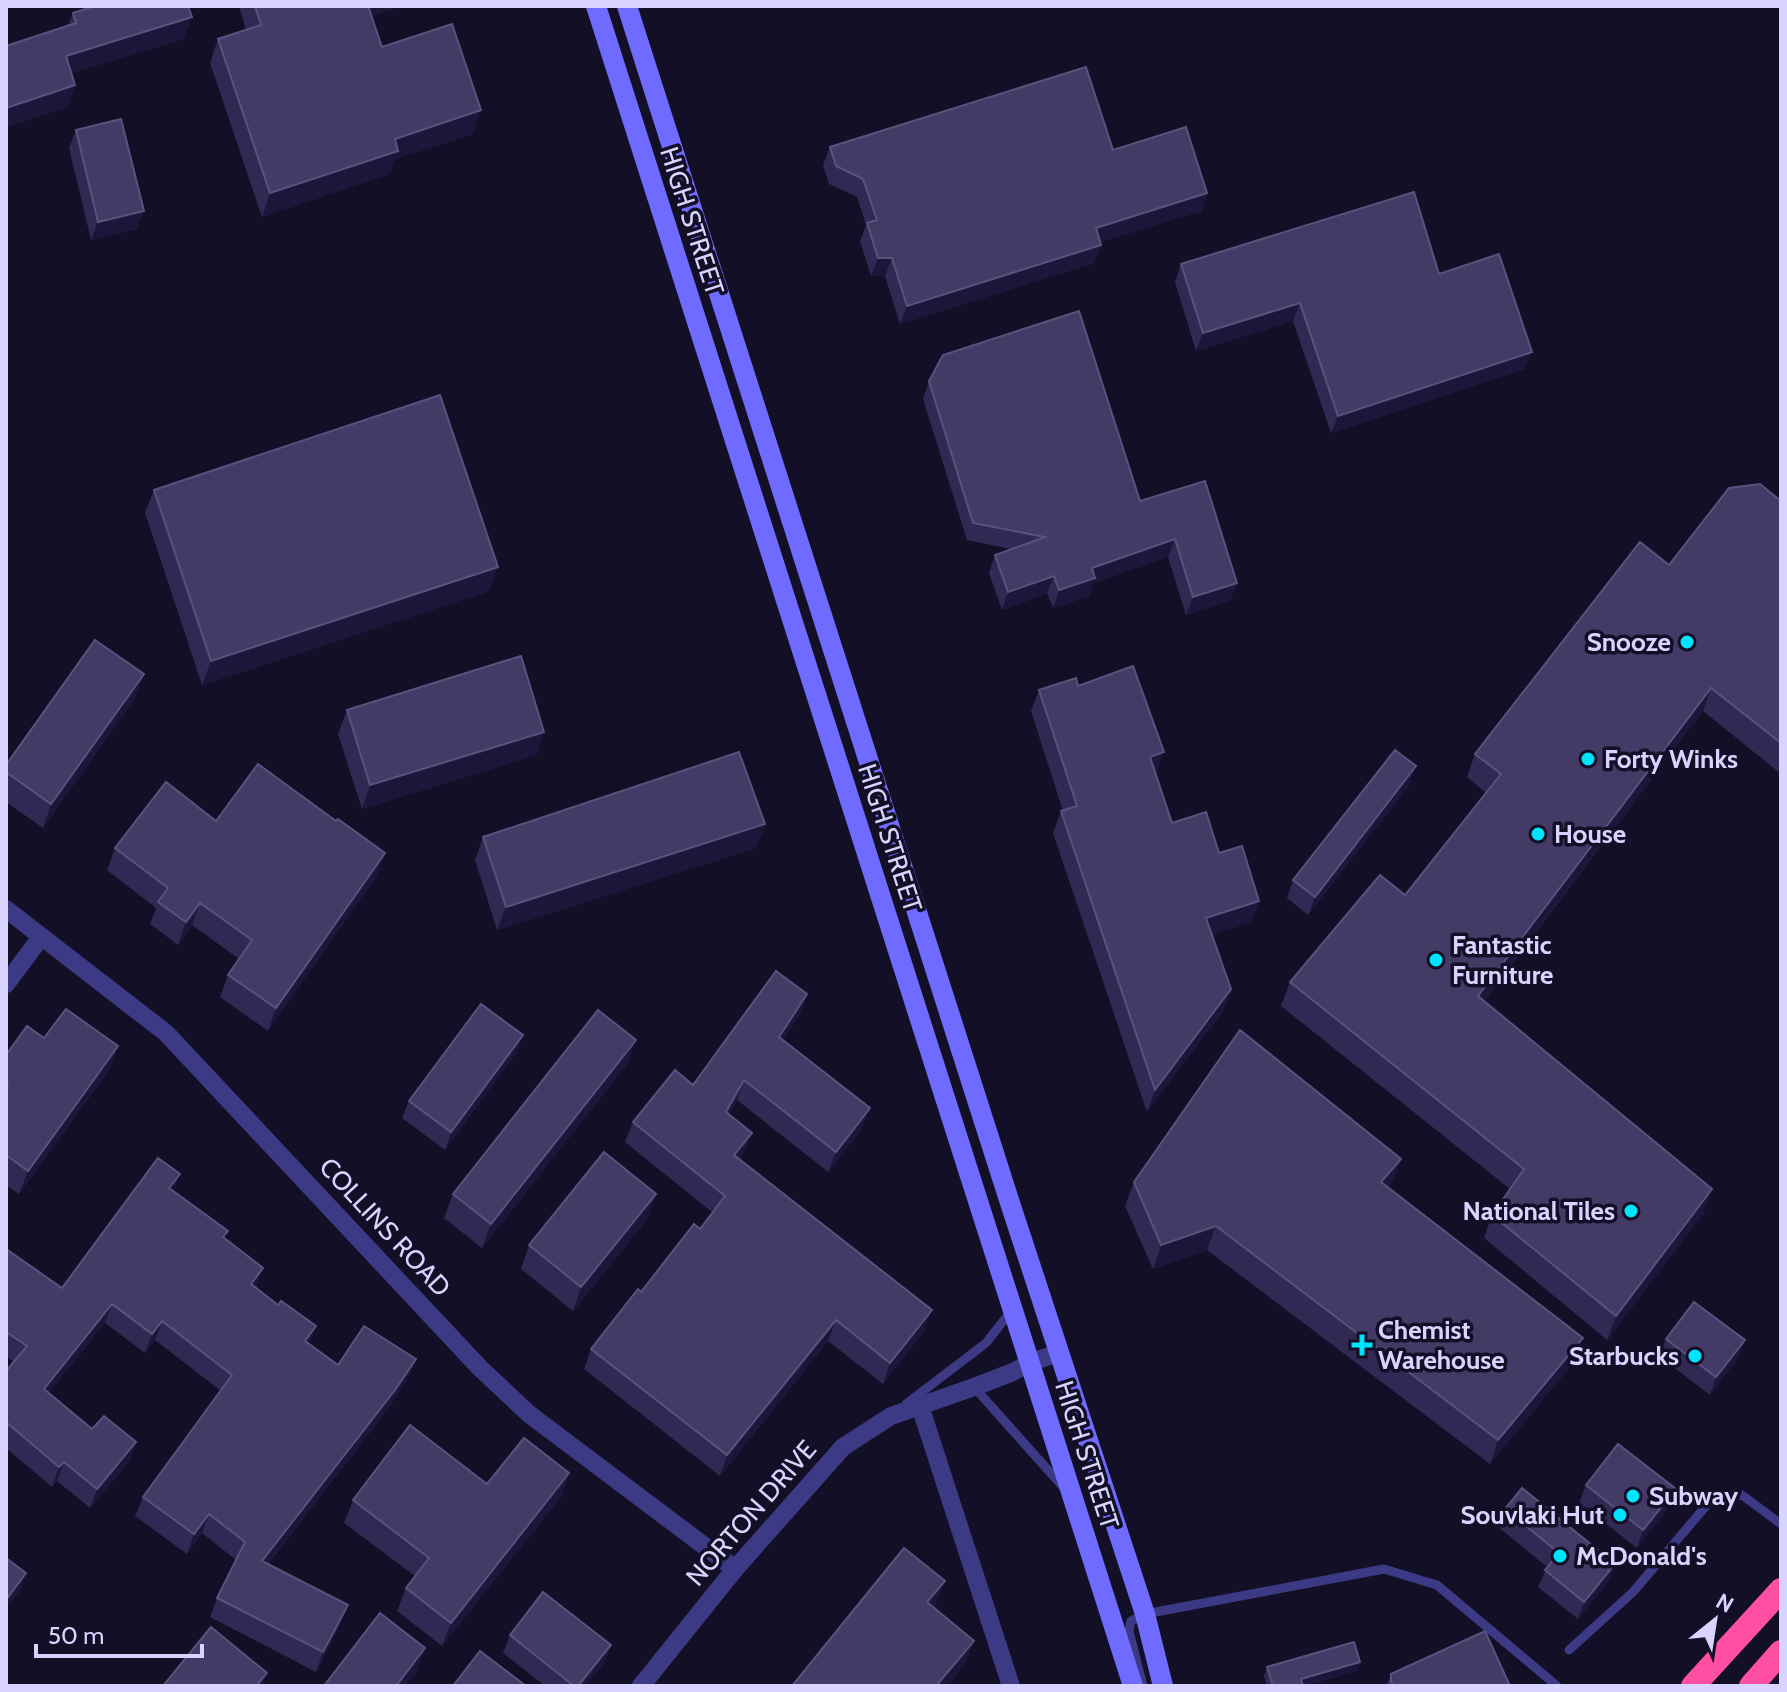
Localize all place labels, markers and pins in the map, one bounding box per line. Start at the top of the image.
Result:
place label: Snooze [1587,626,1671,658]
marker: Snooze [1678,633,1696,651]
place label: Forty Winks [1604,743,1738,775]
marker: Forty Winks [1579,750,1597,768]
place label: House [1554,818,1626,850]
marker: House [1529,825,1547,843]
place label: Fantastic Furniture [1452,929,1553,991]
marker: Fantastic Furniture [1427,951,1445,969]
place label: National Tiles [1463,1195,1615,1227]
marker: National Tiles [1622,1202,1640,1220]
place label: Chemist Warehouse [1378,1314,1505,1376]
marker: Chemist Warehouse [1353,1336,1371,1354]
place label: Starbucks [1569,1340,1679,1372]
marker: Starbucks [1686,1347,1704,1365]
place label: Subway [1649,1480,1738,1512]
marker: Subway [1624,1487,1642,1505]
place label: Souvlaki Hut [1460,1499,1604,1531]
marker: Souvlaki Hut [1611,1506,1629,1524]
place label: McDonald's [1576,1540,1707,1572]
marker: McDonald's [1551,1547,1569,1565]

